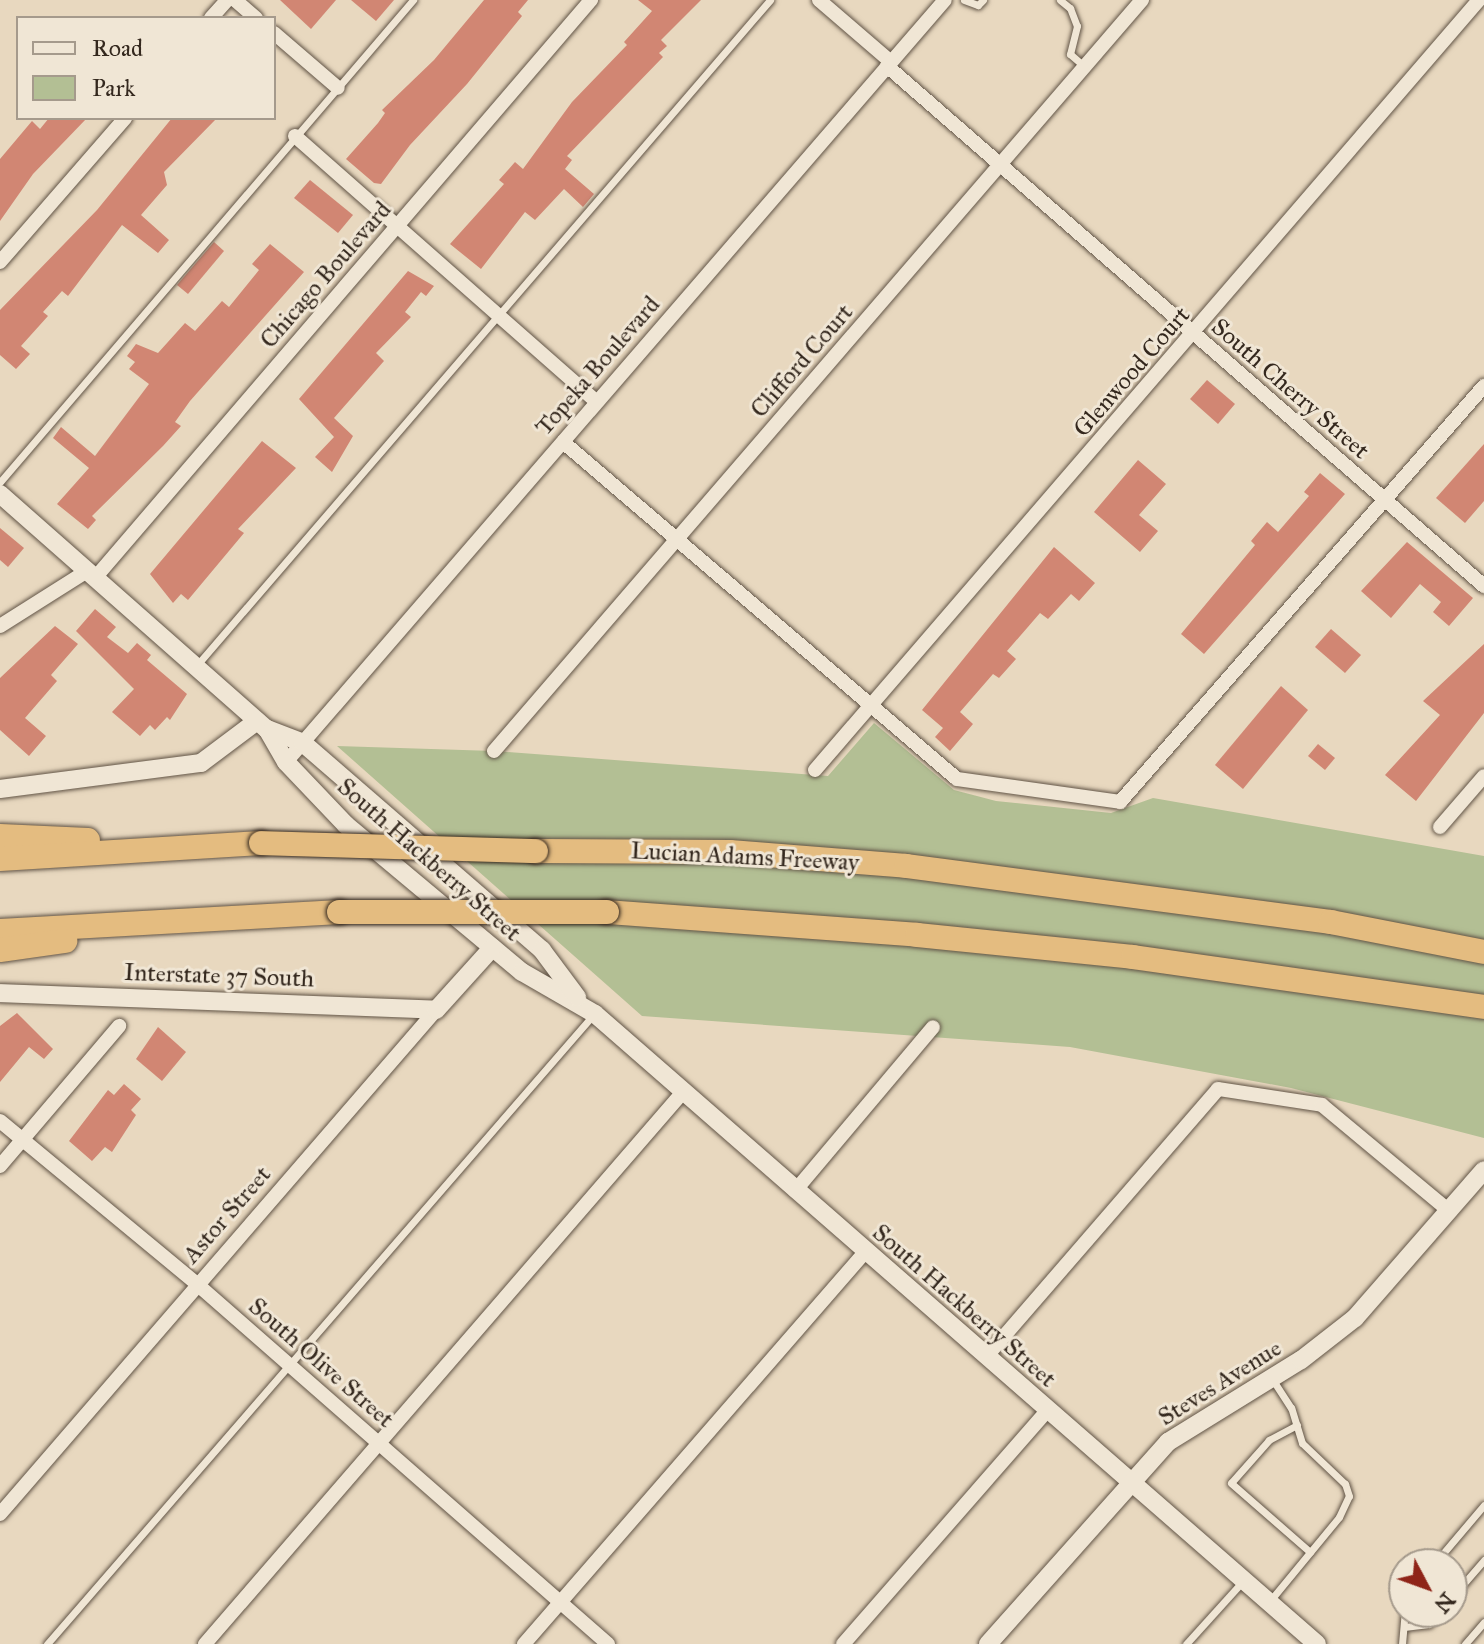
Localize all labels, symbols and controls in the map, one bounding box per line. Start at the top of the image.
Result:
legend [16,16,276,120]
text: Road [92,33,143,63]
text: Park [92,73,135,103]
street label: Chicago Boulevard [254,196,398,354]
street label: Topeka Boulevard [530,291,666,441]
street label: Clifford Court [745,298,859,424]
street label: Glenwood Court [1068,301,1196,443]
street label: South Cherry Street [1205,313,1375,465]
street label: South Hackberry Street [331,772,527,948]
street label: Lucian Adams Freeway [630,837,860,877]
street label: Interstate 37 South [124,958,314,994]
street label: Astor Street [177,1160,277,1270]
street label: South Hackberry Street [866,1218,1062,1394]
street label: South Olive Street [242,1292,400,1434]
street label: Steves Avenue [1153,1334,1287,1432]
north arrow [1388,1548,1468,1628]
text: N [1429,1587,1461,1619]

